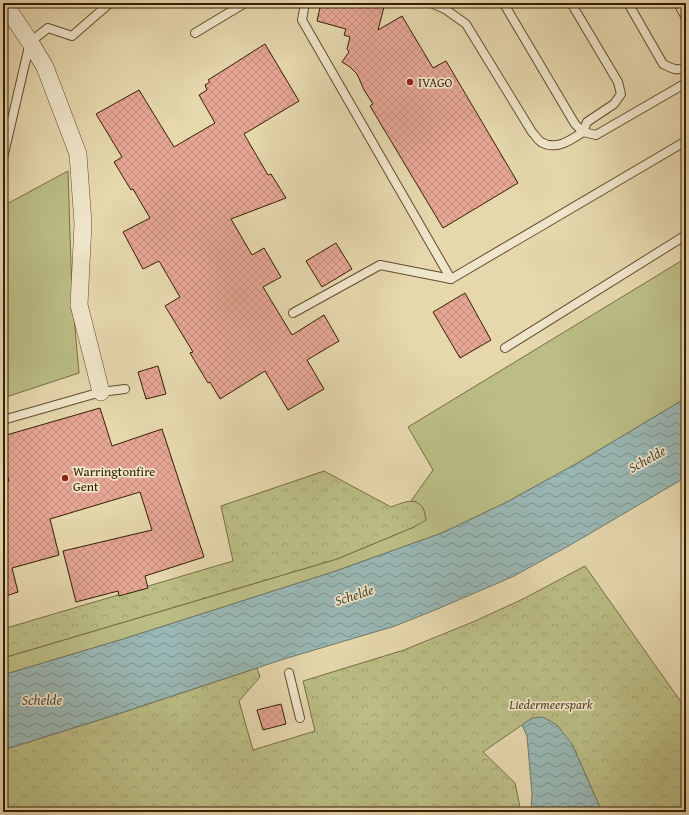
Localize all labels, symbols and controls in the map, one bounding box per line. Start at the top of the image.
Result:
place label: IVAGO [418,73,453,92]
marker: IVAGO [405,77,415,87]
water label: Schelde [625,440,670,478]
place label: Warringtonfire Gent [73,462,155,496]
marker: Warringtonfire Gent [60,473,70,483]
water label: Schelde [332,579,377,611]
water label: Schelde [22,690,62,710]
park label: Liedermeerspark [508,695,593,714]

